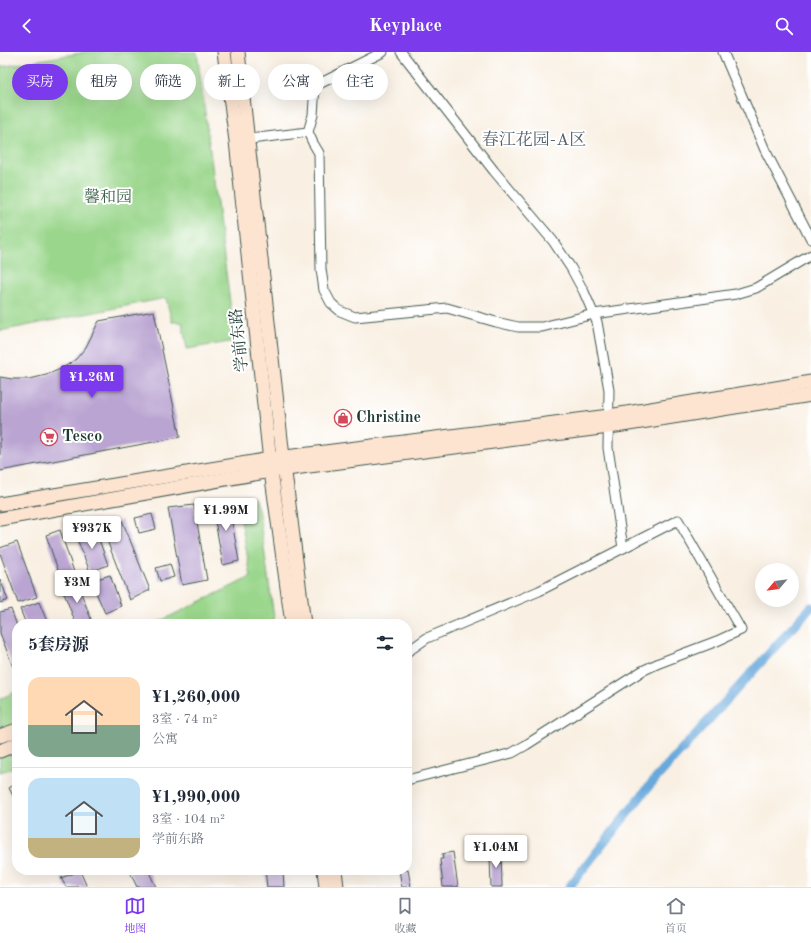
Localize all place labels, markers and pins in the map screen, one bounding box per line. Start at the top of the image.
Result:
pin: ¥1.26M [59,365,125,399]
shop icon: Christine [333,408,353,428]
place label: Christine [356,410,421,426]
supermarket icon: Tesco [39,427,59,447]
place label: Tesco [62,429,102,445]
pin: ¥1.99M [193,498,259,532]
pin: ¥937K [64,516,120,550]
pin: ¥3M [58,570,96,604]
pin: ¥1.04M [463,835,529,869]

